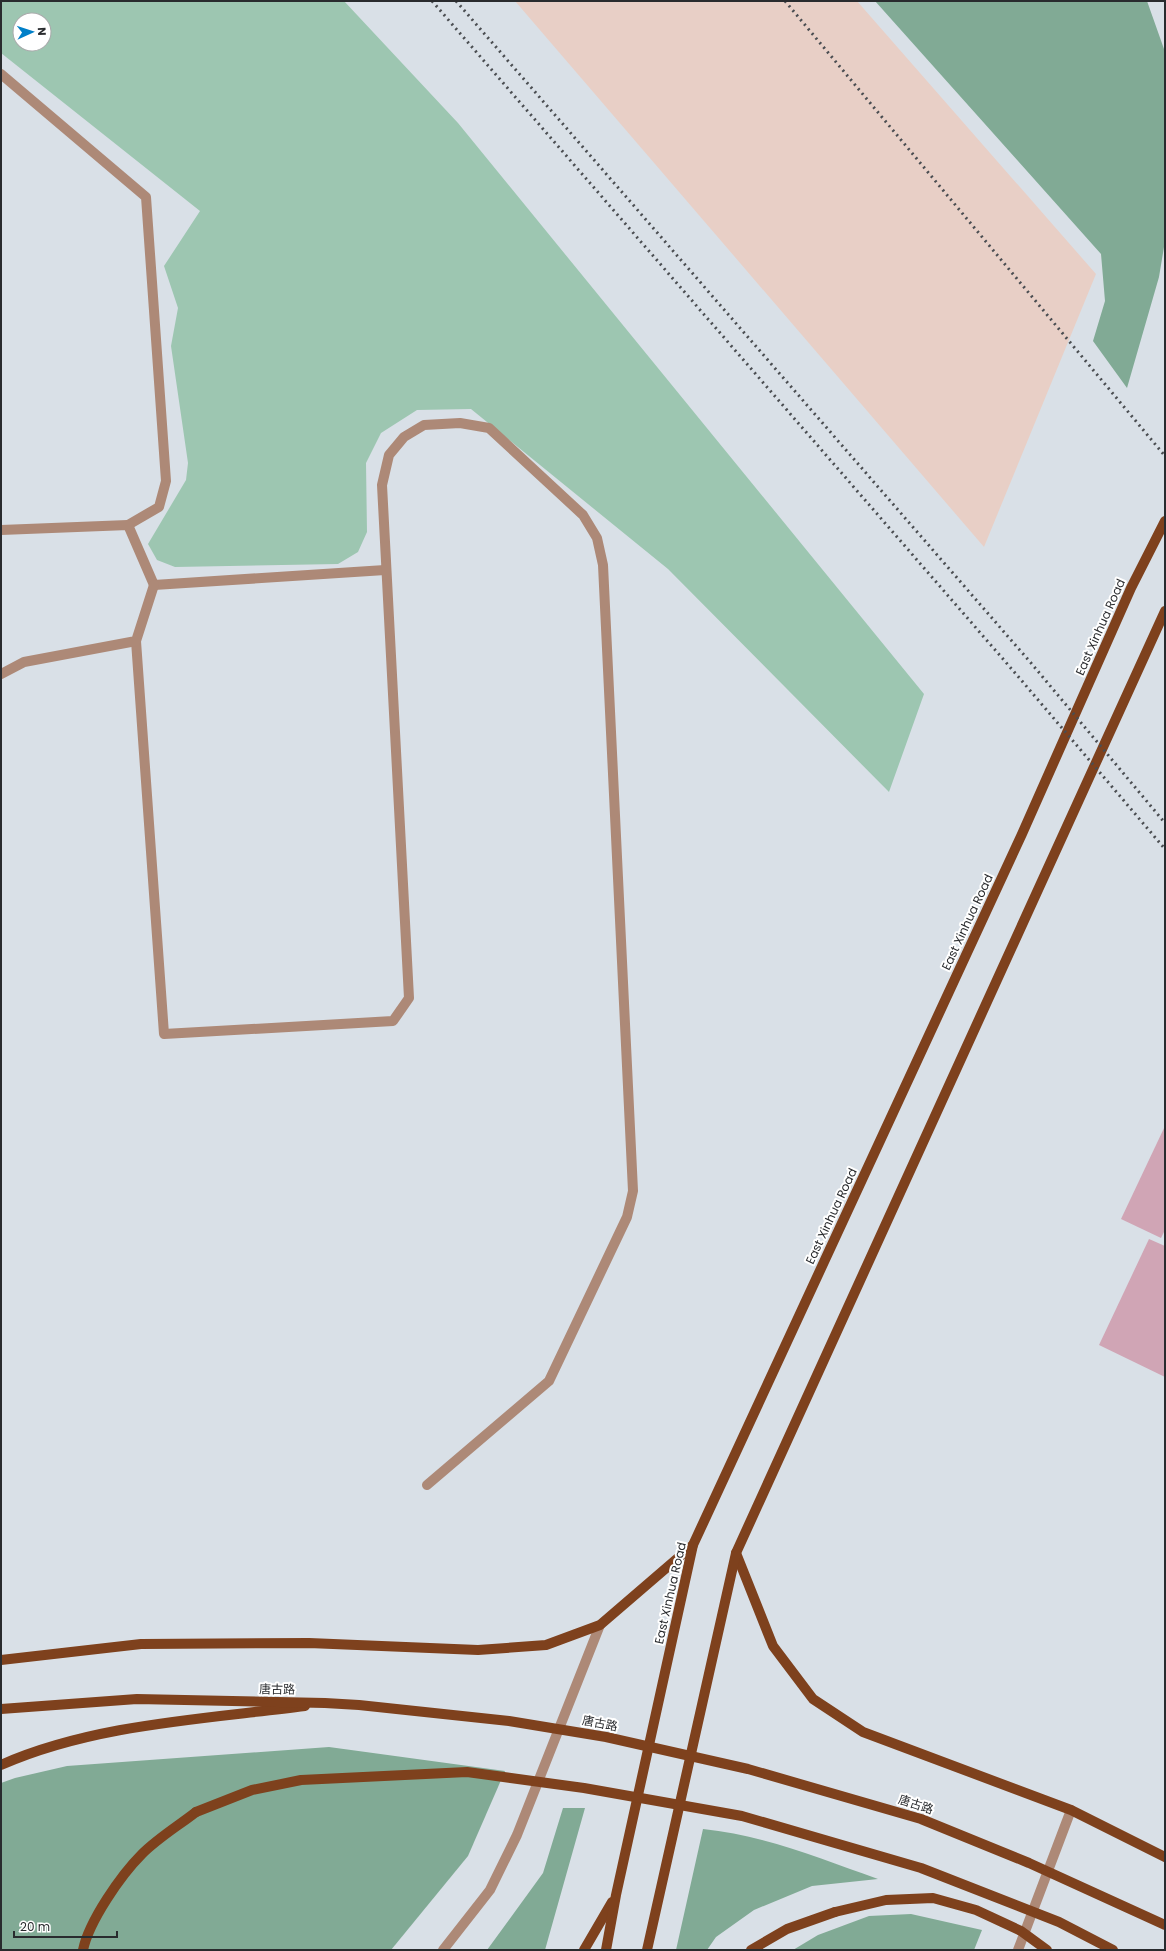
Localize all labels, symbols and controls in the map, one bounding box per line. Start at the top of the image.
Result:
north arrow [12,12,52,52]
text: N [34,27,50,36]
street label: East Xinhua Road [1071,576,1129,678]
street label: East Xinhua Road [937,871,997,973]
street label: East Xinhua Road [801,1165,861,1267]
street label: East Xinhua Road [650,1540,690,1646]
street label: 唐古路 [259,1680,295,1698]
street label: 唐古路 [581,1711,619,1735]
street label: 唐古路 [896,1790,936,1818]
scale bar [14,1913,117,1939]
text: 20 m [20,1918,50,1935]

